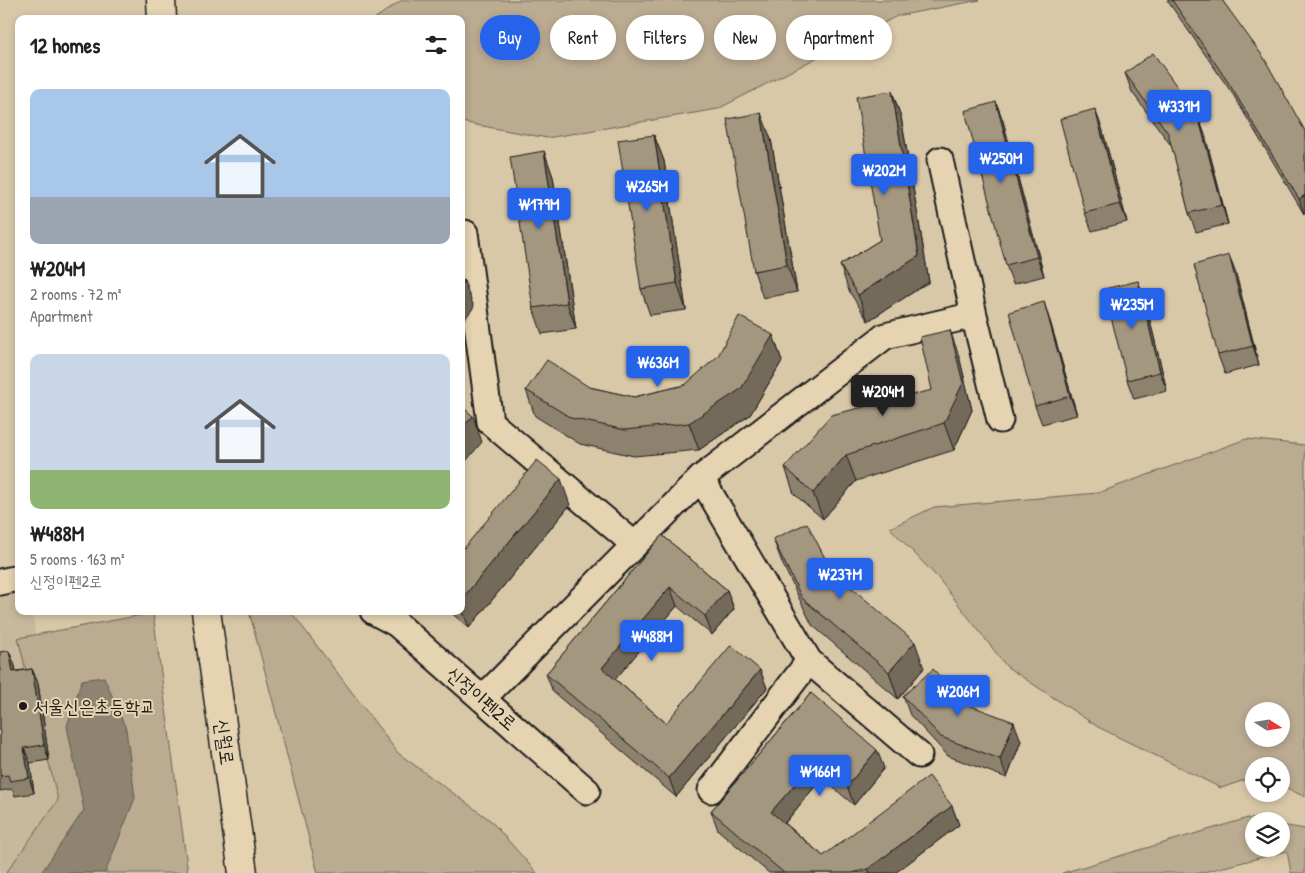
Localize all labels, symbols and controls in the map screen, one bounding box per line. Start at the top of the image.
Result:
chip: Buy [480,15,540,60]
chip: Rent [550,15,616,60]
chip: Filters [626,15,704,60]
chip: New [714,15,776,60]
chip: Apartment [786,15,892,60]
text: 12 homes [30,31,100,60]
icon: filters [422,31,450,59]
pin: ₩331M [1144,90,1214,132]
text: ₩331M [1158,95,1200,117]
icon: home [195,121,285,211]
pin: ₩250M [966,142,1036,184]
text: ₩250M [980,147,1022,169]
pin: ₩202M [849,154,919,196]
text: ₩202M [862,159,906,181]
pin: ₩265M [612,170,682,212]
text: ₩265M [626,175,668,197]
pin: ₩179M [504,188,574,230]
text: ₩179M [518,193,560,215]
text: ₩204M [30,254,85,283]
text: 2 rooms · 72 m² [30,283,121,305]
pin: ₩235M [1097,288,1167,330]
text: ₩235M [1111,293,1153,315]
text: Apartment [30,305,93,327]
pin: ₩636M [623,346,693,388]
text: ₩636M [637,351,679,373]
pin: ₩204M [848,374,918,417]
text: ₩204M [862,380,904,402]
icon: home [195,386,285,476]
text: ₩488M [30,519,84,548]
text: 5 rooms · 163 m² [30,548,125,570]
pin: ₩237M [805,558,875,600]
text: ₩237M [818,563,862,585]
text: 신정이펜2로 [30,570,102,592]
pin: ₩488M [617,620,687,662]
text: ₩488M [631,625,673,647]
street label: 신정이펜2로 [441,660,523,736]
pin: ₩206M [923,674,993,717]
text: ₩206M [937,680,979,702]
place label: 서울신은초등학교 [33,693,155,719]
marker: 서울신은초등학교 [17,700,29,712]
north arrow [1245,702,1290,748]
map controls [1245,702,1290,857]
street label: 신월로 [209,717,241,767]
pin: ₩166M [785,754,855,797]
button: locate [1245,757,1290,802]
text: ₩166M [800,760,840,782]
button: layers [1245,812,1290,857]

